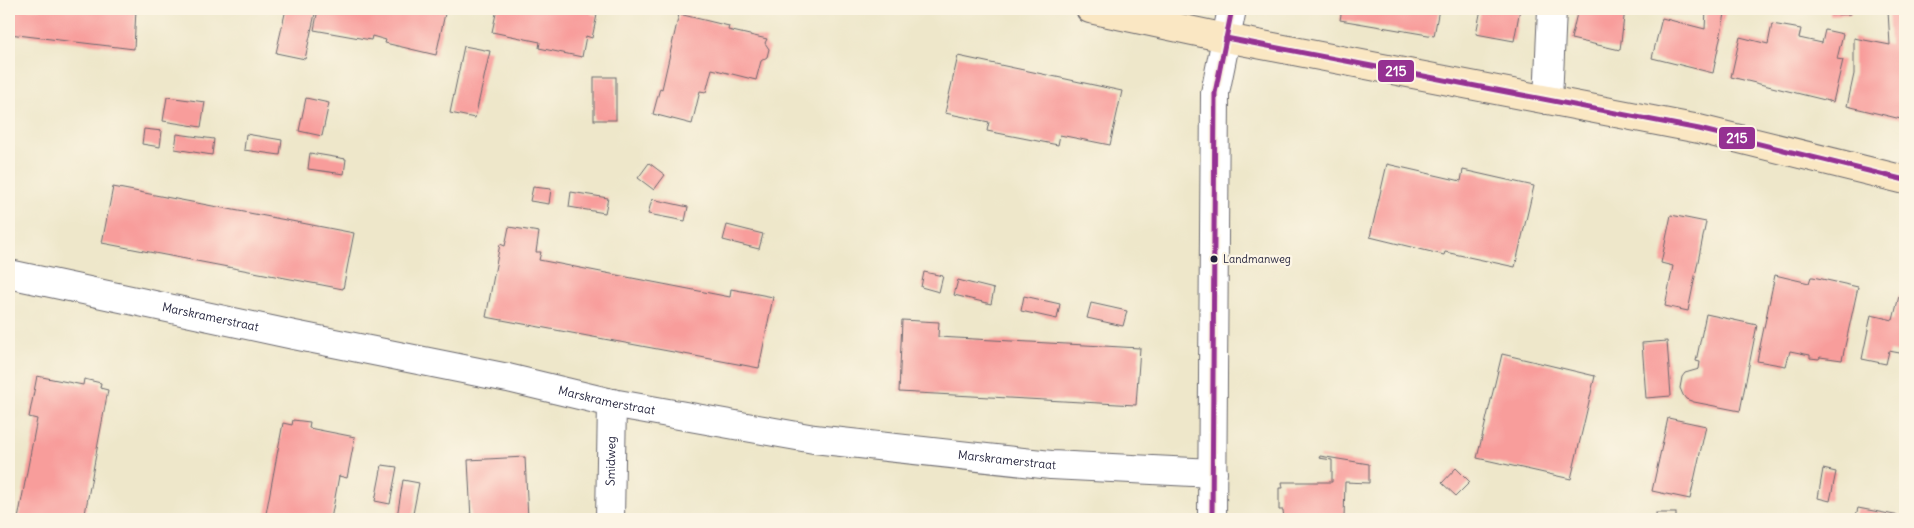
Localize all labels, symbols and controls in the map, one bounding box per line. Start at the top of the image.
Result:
line badge: 215 [1377,59,1415,83]
text: 215 [1385,62,1407,80]
line badge: 215 [1718,126,1756,150]
text: 215 [1726,129,1748,147]
place label: Landmanweg [1223,252,1291,266]
marker: Landmanweg [1209,254,1219,264]
street label: Marskramerstraat [161,299,260,334]
street label: Marskramerstraat [557,382,656,418]
street label: Smidweg [603,436,618,486]
street label: Marskramerstraat [957,447,1056,472]

